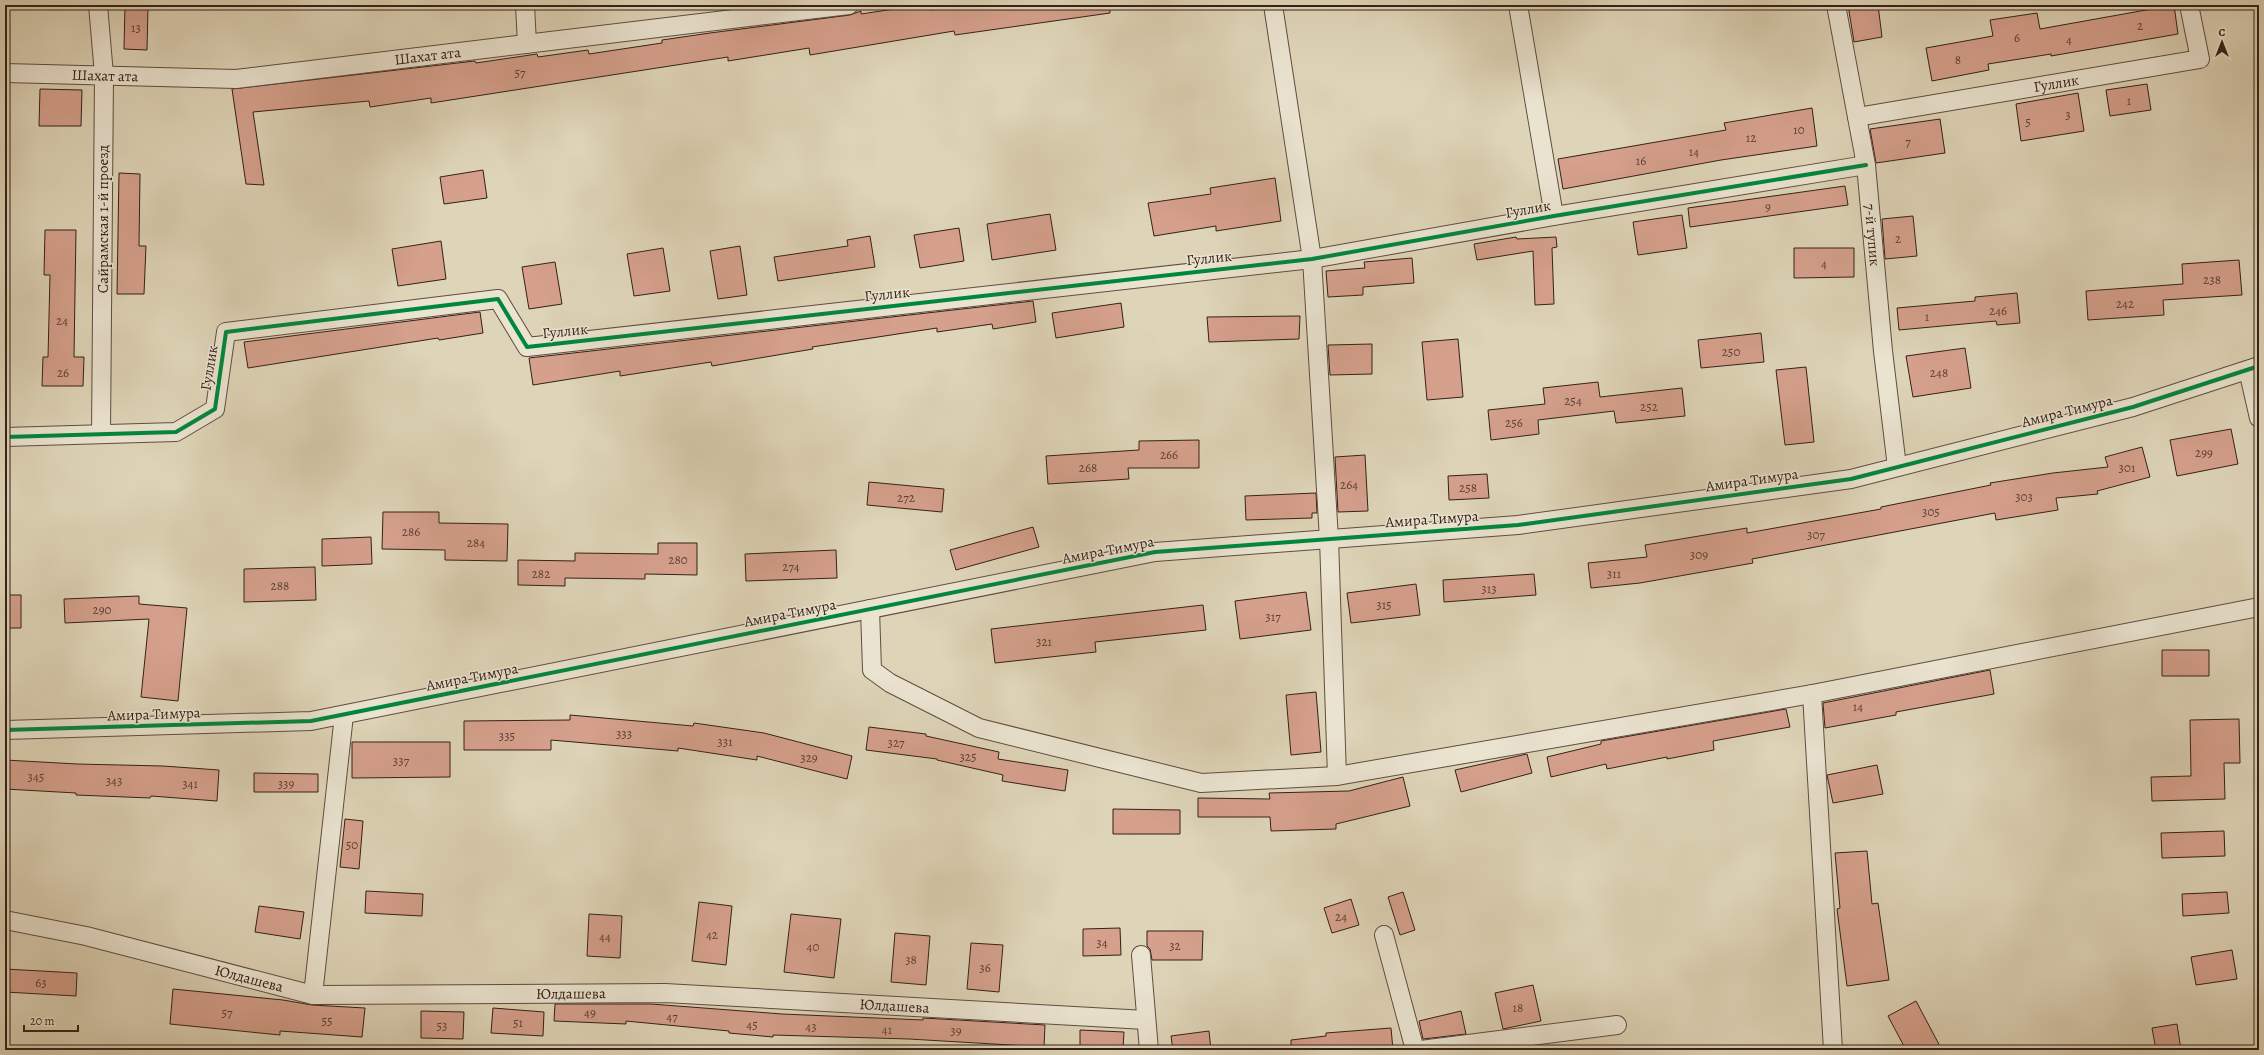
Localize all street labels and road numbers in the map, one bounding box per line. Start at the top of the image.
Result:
street label: Шахат ата [393,42,462,70]
street label: Шахат ата [71,65,139,86]
street label: Гуллик [2032,70,2081,97]
street label: Сайрамская 1-й проезд [93,145,113,293]
street label: Гуллик [1504,195,1552,223]
street label: 7-й тупик [1860,203,1885,267]
street label: Гуллик [1185,246,1233,270]
street label: Гуллик [863,282,911,306]
street label: Гуллик [541,319,589,343]
street label: Гуллик [196,344,222,392]
street label: Амира Тимура [2018,390,2115,432]
street label: Амира Тимура [1703,464,1800,497]
street label: Амира Тимура [1384,506,1479,532]
street label: Амира Тимура [1059,531,1156,569]
street label: Амира Тимура [741,594,838,632]
street label: Амира Тимура [423,658,520,696]
street label: Амира Тимура [106,702,201,726]
street label: Юлдашева [213,960,285,997]
street label: Юлдашева [536,983,606,1004]
street label: Юлдашева [859,994,930,1018]

